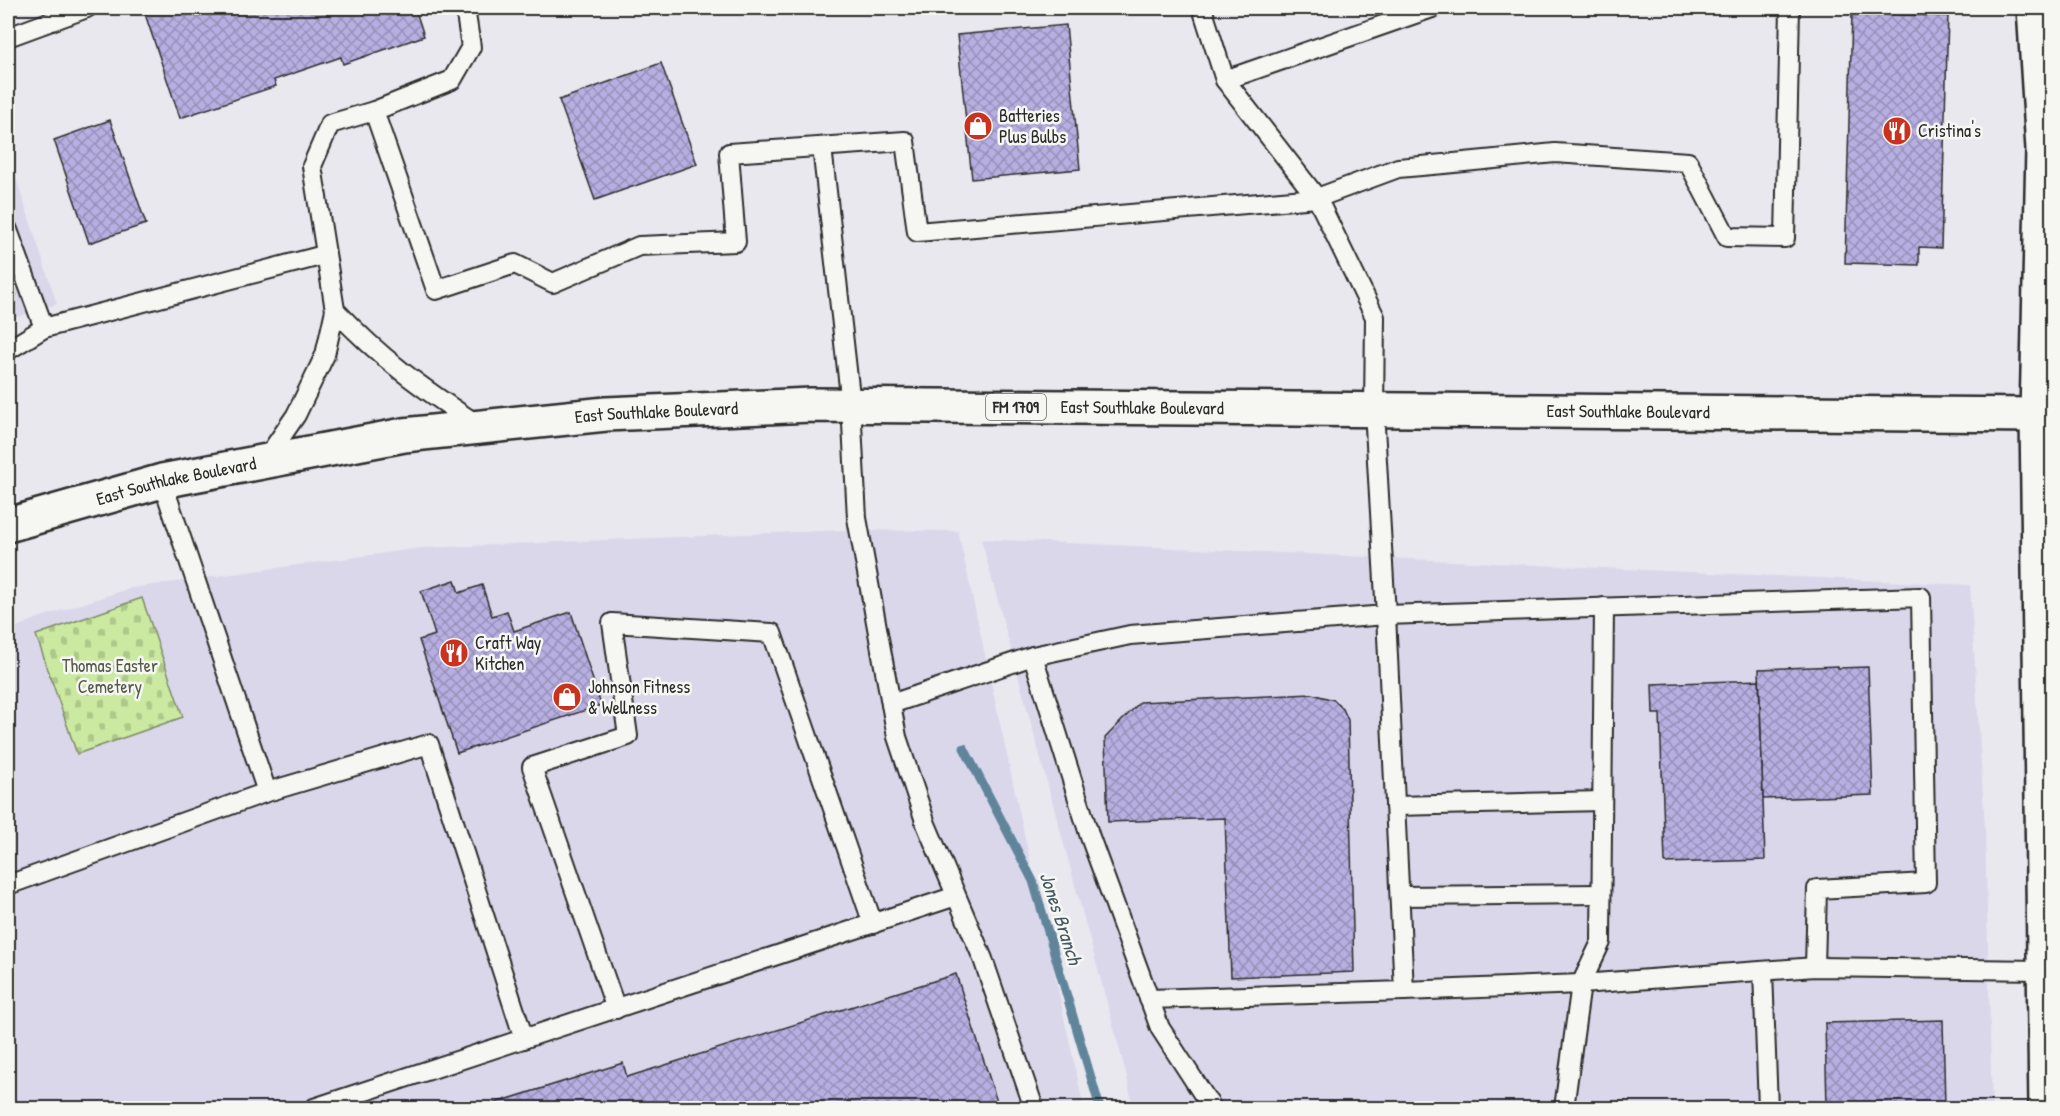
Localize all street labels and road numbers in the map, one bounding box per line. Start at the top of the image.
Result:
road number: FM 1709 [986,394,1046,420]
street label: East Southlake Boulevard [1060,394,1224,420]
street label: East Southlake Boulevard [574,395,738,429]
street label: East Southlake Boulevard [1546,398,1710,424]
street label: East Southlake Boulevard [93,450,258,511]

